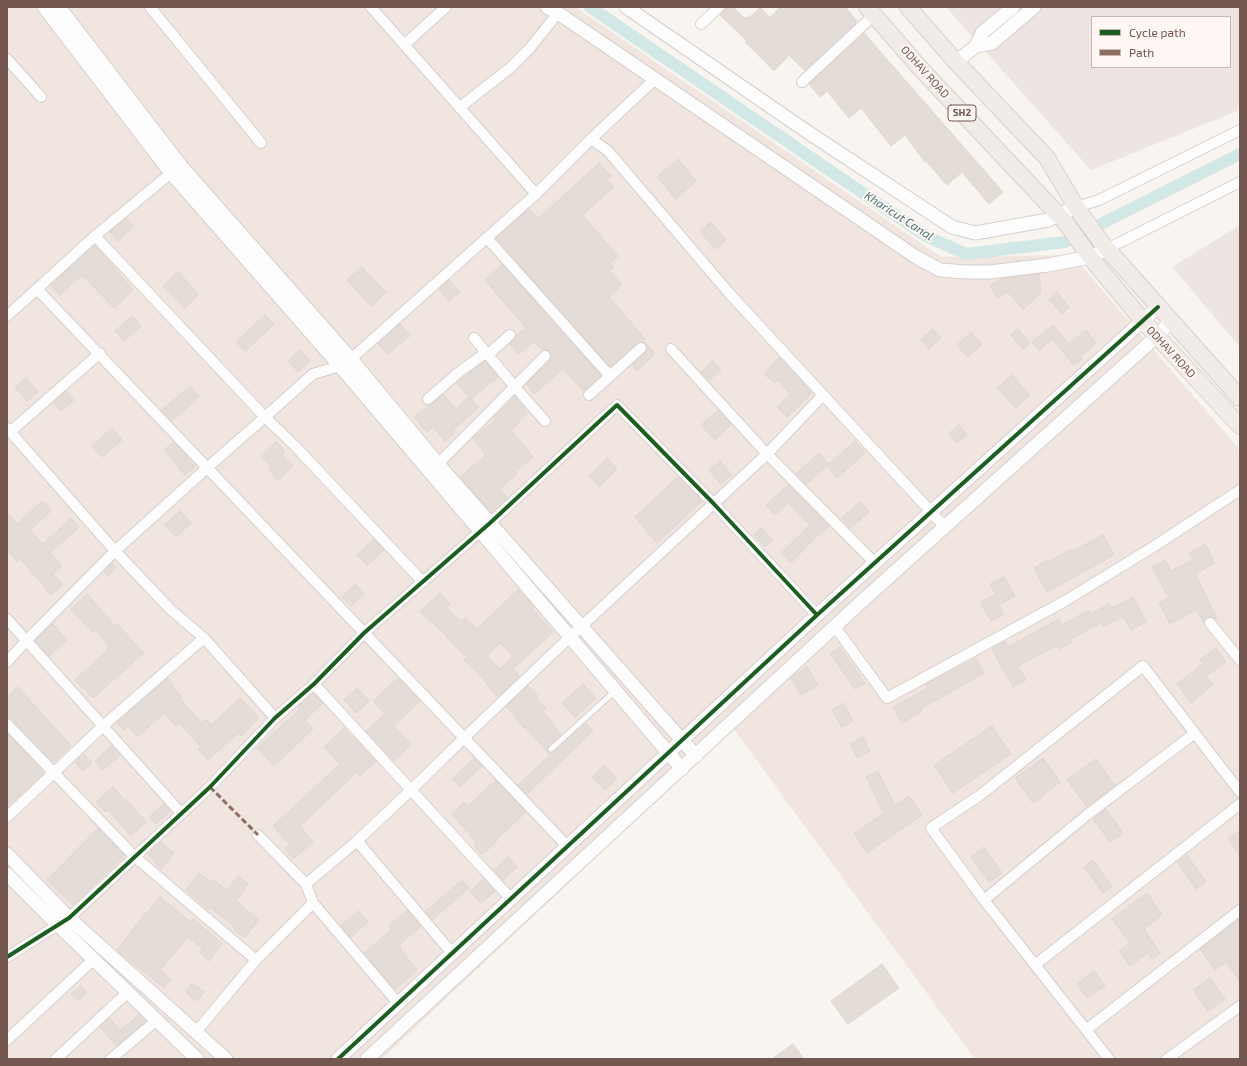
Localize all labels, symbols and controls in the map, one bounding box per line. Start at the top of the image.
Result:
legend [1091,16,1231,68]
text: Cycle path [1129,25,1186,39]
street label: ODHAV ROAD [898,43,952,101]
text: Path [1129,45,1154,59]
road number: SH2 [948,105,976,121]
water label: Kharicut Canal [862,188,936,244]
street label: ODHAV ROAD [1144,323,1198,381]

